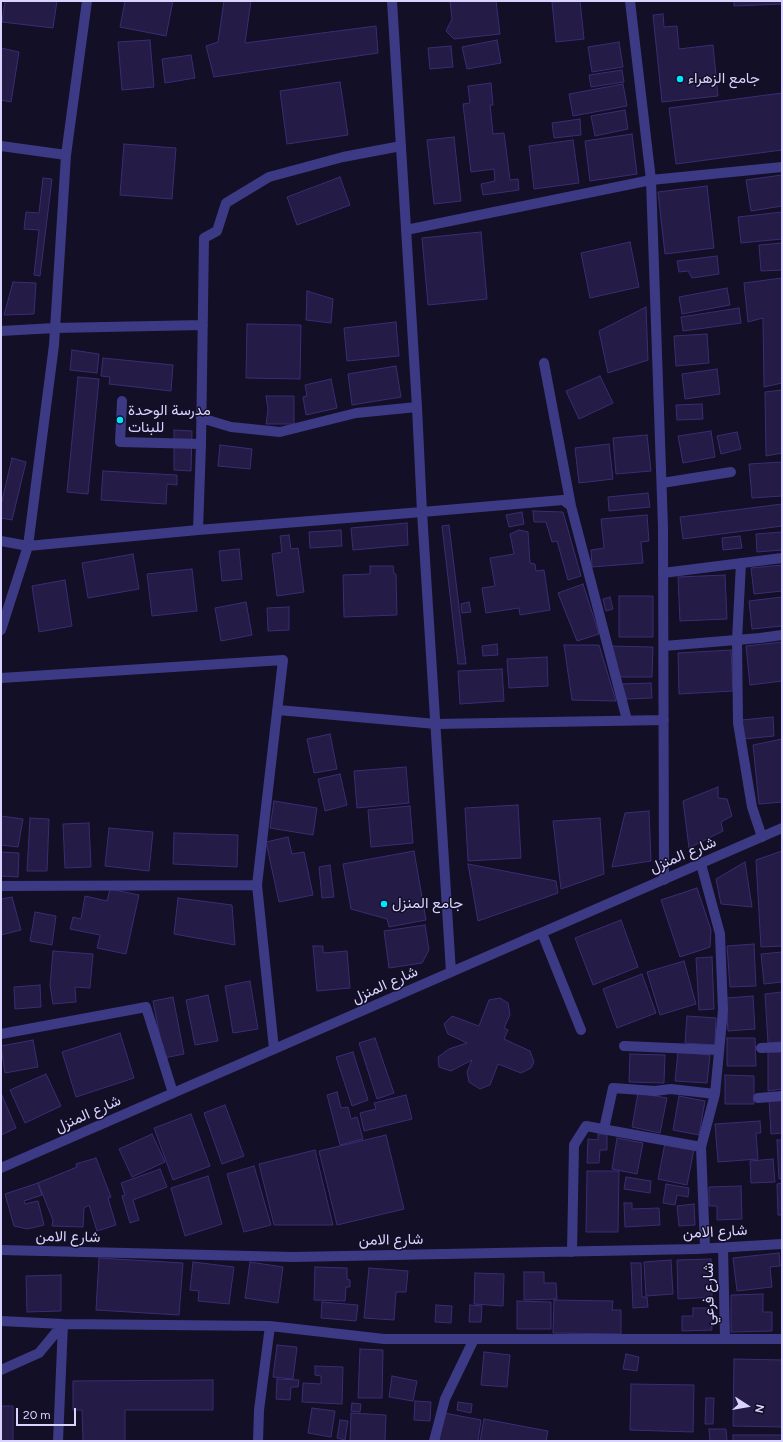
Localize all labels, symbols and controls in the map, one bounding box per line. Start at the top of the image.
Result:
place label: جامع الزهراء [688,70,760,88]
marker: جامع الزهراء [675,74,685,84]
place label: مدرسة الوحدة للبنات [128,402,211,437]
marker: مدرسة الوحدة للبنات [115,415,125,425]
street label: شارع المنزل [647,833,719,877]
place label: جامع المنزل [392,895,463,913]
marker: جامع المنزل [379,899,389,909]
street label: شارع المنزل [349,962,421,1008]
street label: شارع المنزل [52,1091,124,1137]
street label: شارع الامن [682,1221,748,1243]
street label: شارع الامن [36,1227,100,1247]
street label: شارع الامن [359,1230,423,1250]
street label: شارع فرعي [699,1262,719,1326]
north arrow [727,1386,767,1426]
scale bar [18,1400,78,1426]
text: N [752,1403,766,1414]
text: 20 m [23,1408,51,1422]

